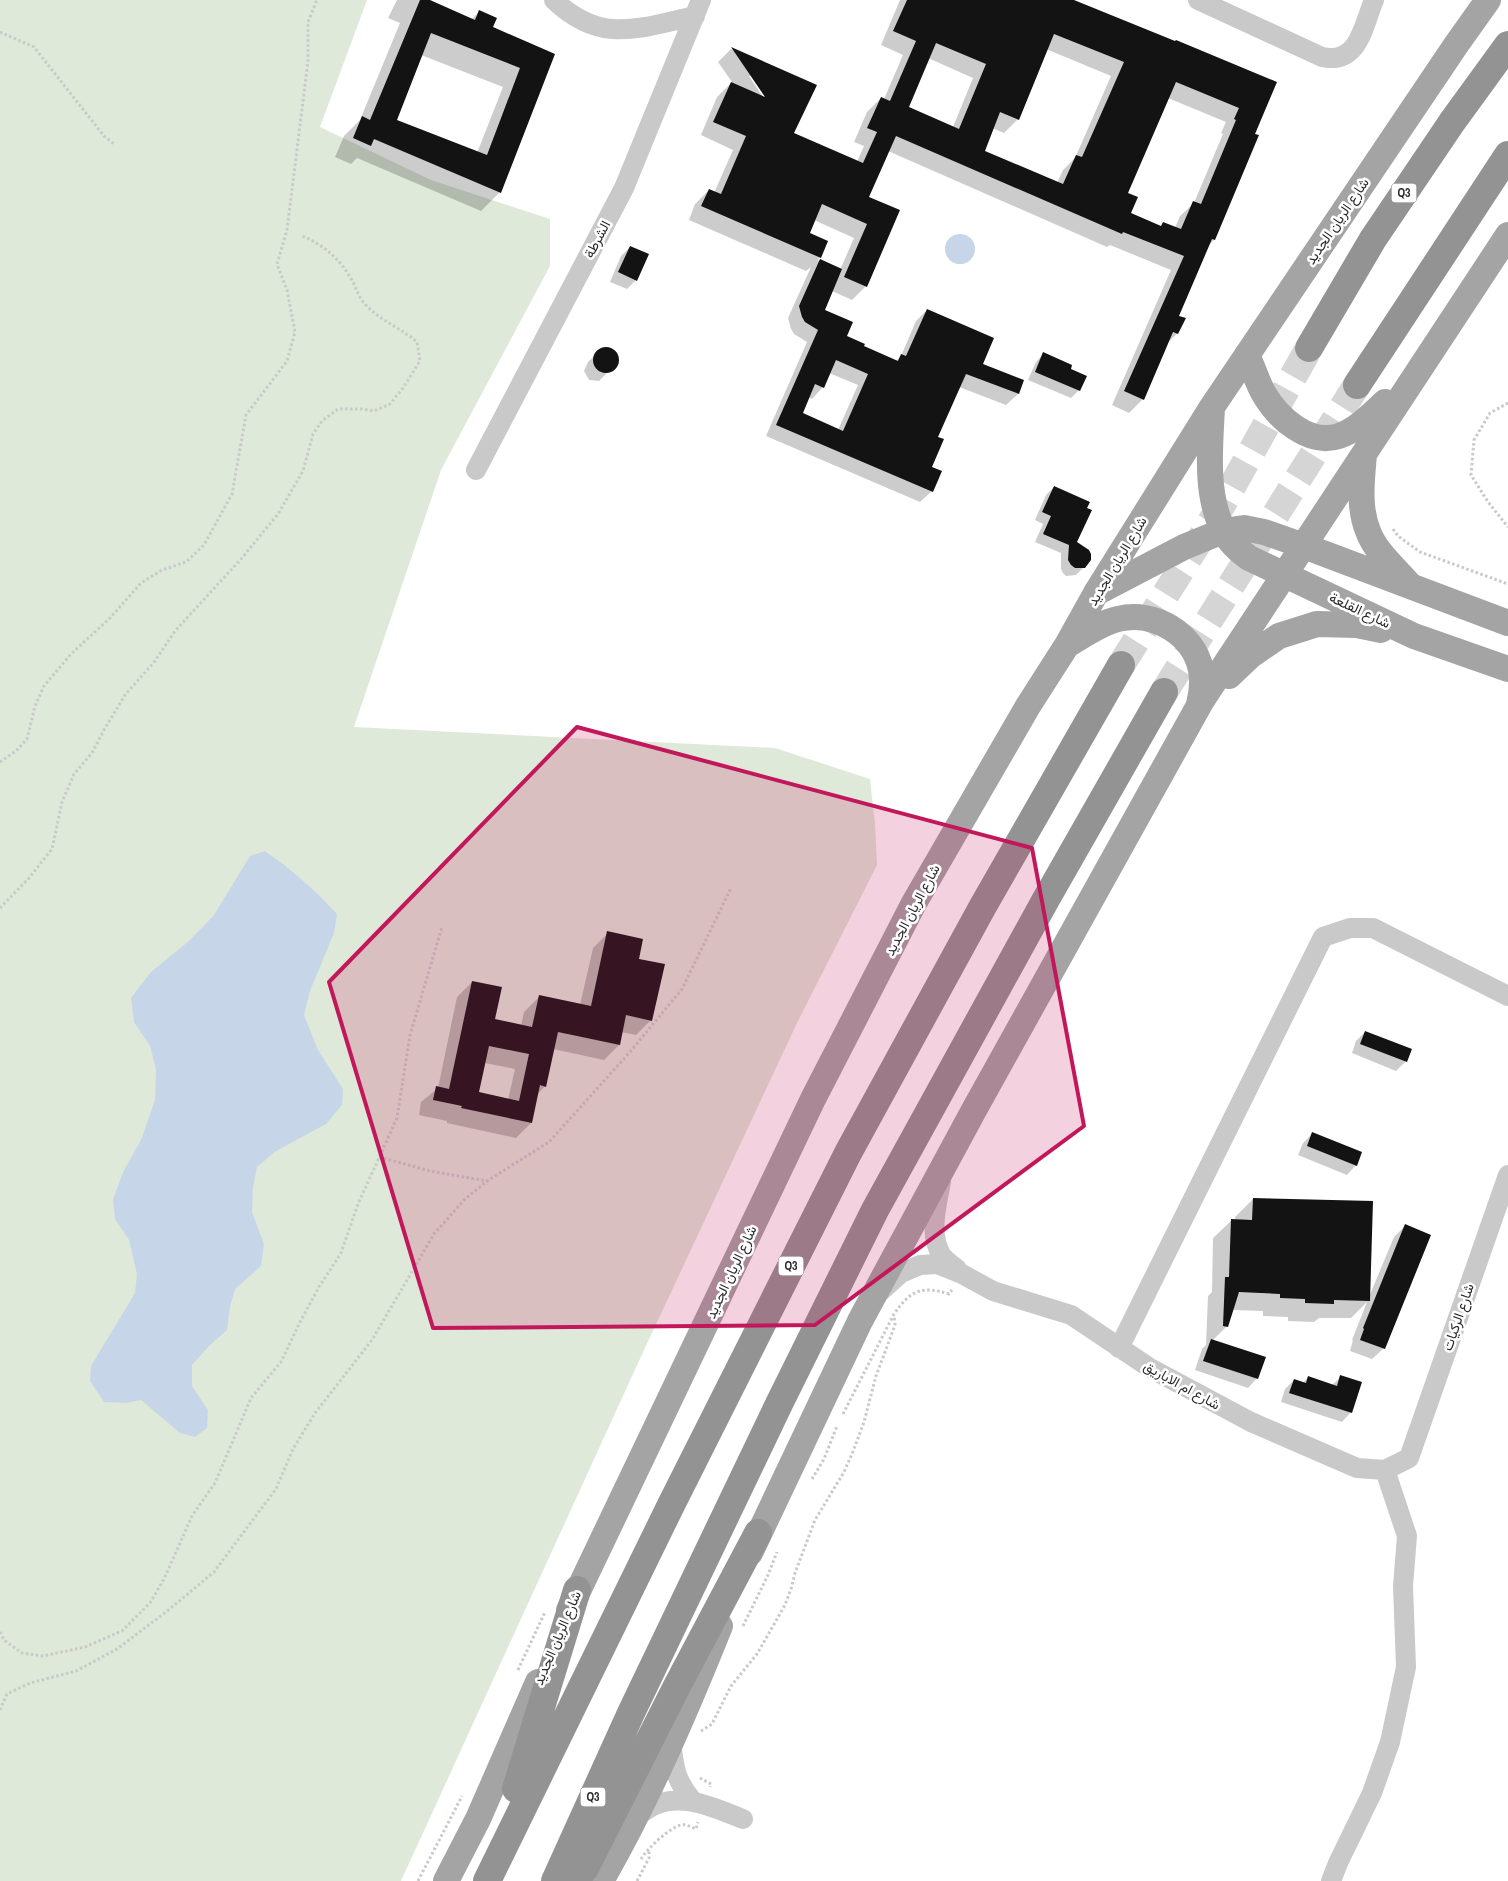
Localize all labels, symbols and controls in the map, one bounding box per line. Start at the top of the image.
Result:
street label: شارع الريان الجديد [1301,174,1374,269]
road number: Q3 [1392,184,1416,202]
street label: الشرطة [580,217,614,261]
street label: شارع الريان الجديد [1083,513,1152,610]
street label: شارع القلعة [1326,588,1393,634]
street label: شارع الريان الجديد [880,861,945,960]
street label: شارع الريان الجديد [702,1223,762,1322]
road number: Q3 [778,1256,804,1276]
street label: شارع الركيات [1438,1281,1480,1354]
street label: شارع ام الاباريق [1139,1357,1224,1415]
street label: شارع الريان الجديد [529,1588,587,1689]
road number: Q3 [580,1788,606,1806]

